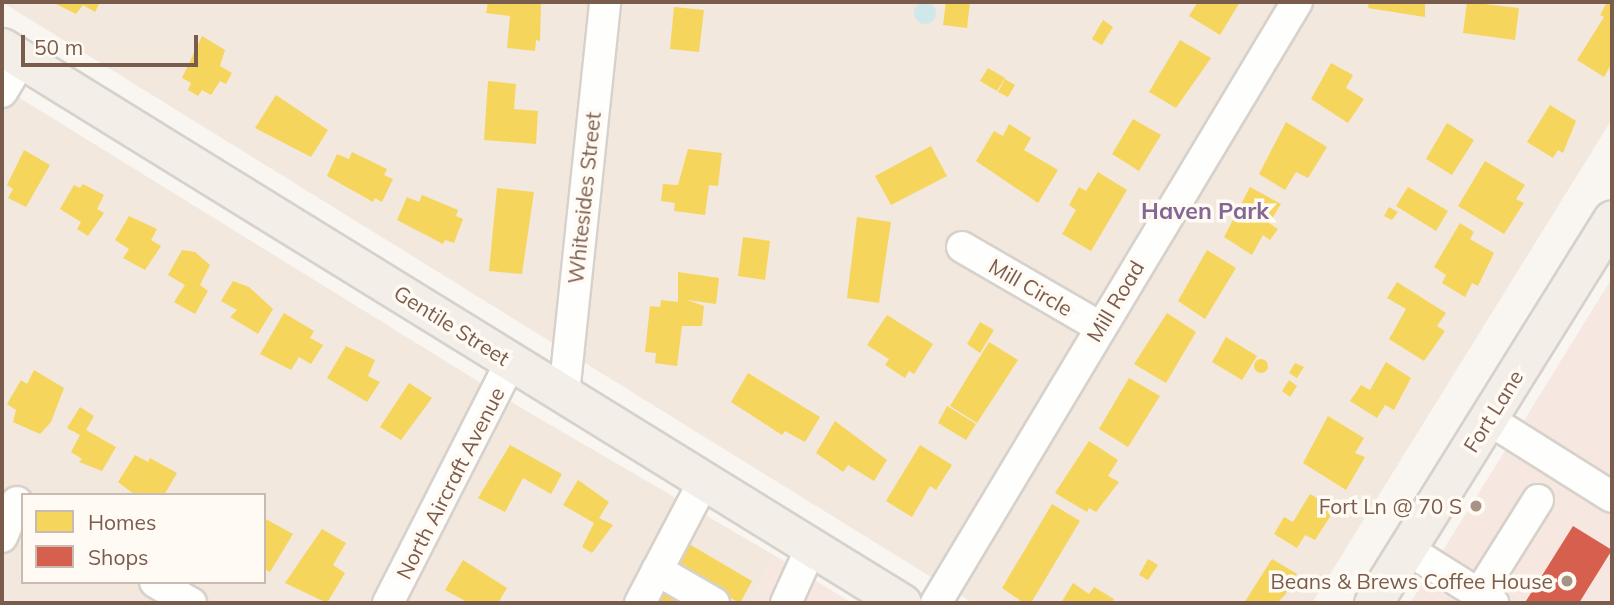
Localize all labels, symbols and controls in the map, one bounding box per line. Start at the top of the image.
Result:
scale bar [24,21,201,65]
text: 50 m [34,34,83,60]
street label: Whitesides Street [562,111,606,285]
district label: Haven Park [1141,197,1269,225]
street label: Mill Circle [985,253,1077,321]
street label: Mill Road [1081,256,1149,346]
street label: Gentile Street [390,279,514,371]
street label: Fort Lane [1458,365,1528,457]
street label: North Aircraft Avenue [391,383,509,583]
legend [21,493,266,584]
place label: Fort Ln @ 70 S [1319,493,1462,519]
marker: Fort Ln @ 70 S [1468,498,1484,514]
text: Homes [88,509,156,535]
text: Shops [88,544,148,570]
place label: Beans & Brews Coffee House [1270,568,1553,594]
marker: Beans & Brews Coffee House [1559,573,1575,589]

